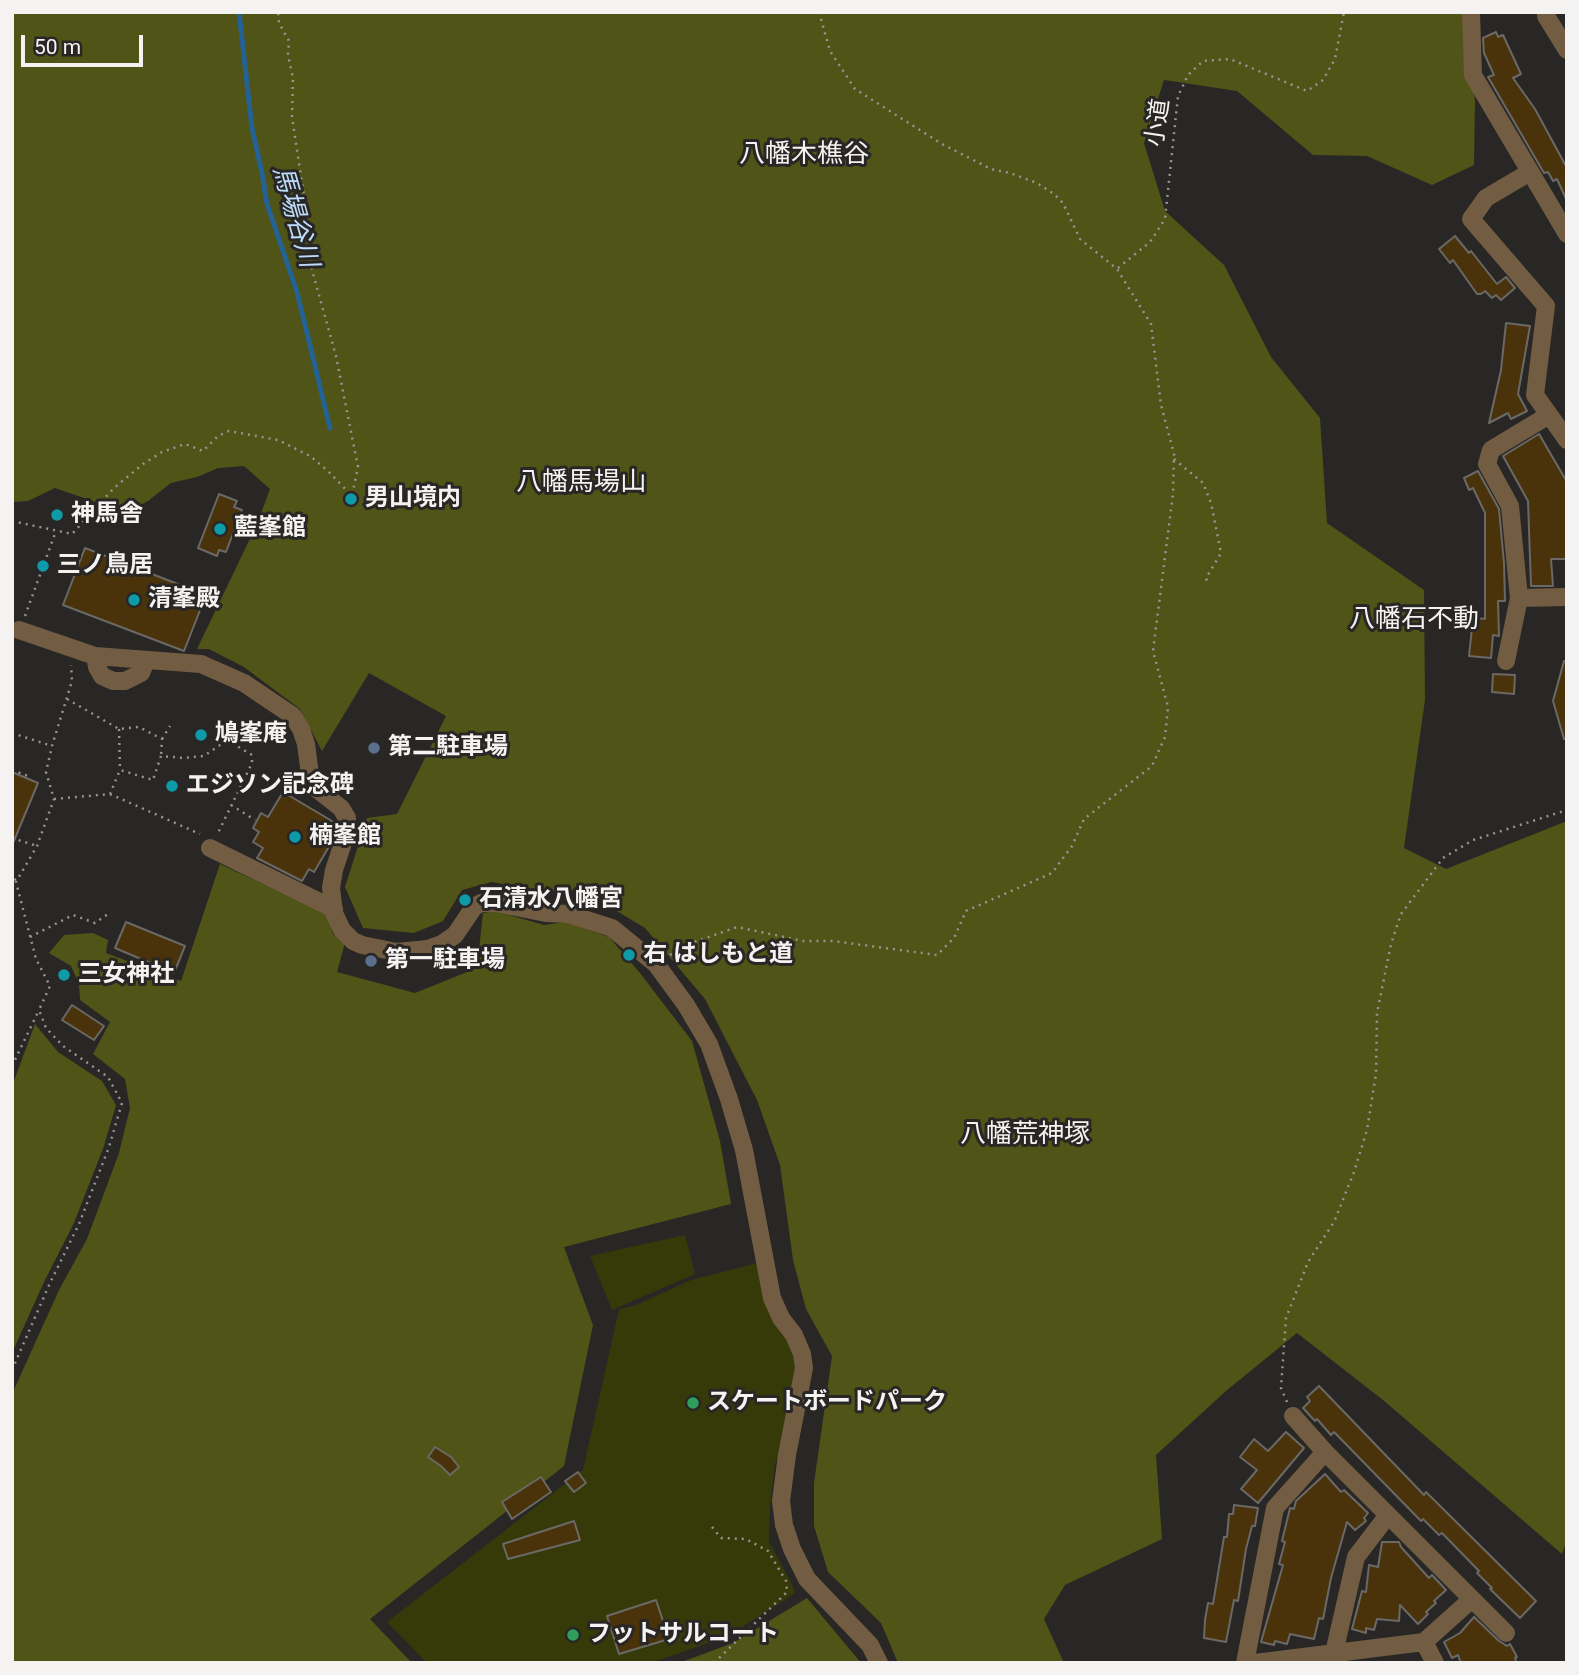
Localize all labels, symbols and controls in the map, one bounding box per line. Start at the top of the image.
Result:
scale bar [24,21,147,65]
text: 50 m [34,35,81,59]
street label: 小道 [1141,97,1177,149]
district label: 八幡木樵谷 [739,139,869,171]
water label: 馬場谷川 [265,163,323,271]
district label: 八幡馬場山 [516,467,646,499]
place label: 男山境内 [365,485,461,513]
marker: 男山境内 [343,491,359,507]
place label: 神馬舎 [71,501,143,529]
marker: 神馬舎 [49,507,65,523]
place label: 藍峯館 [234,515,306,543]
marker: 藍峯館 [212,521,228,537]
place label: 三ノ鳥居 [57,552,153,580]
marker: 三ノ鳥居 [35,558,51,574]
place label: 清峯殿 [148,586,220,614]
marker: 清峯殿 [126,592,142,608]
district label: 八幡石不動 [1349,604,1479,636]
place label: 鳩峯庵 [215,721,287,749]
marker: 鳩峯庵 [193,727,209,743]
place label: 第二駐車場 [388,734,508,762]
marker: 第二駐車場 [366,740,382,756]
place label: エジソン記念碑 [186,772,354,800]
marker: エジソン記念碑 [164,778,180,794]
place label: 楠峯館 [309,823,381,851]
marker: 楠峯館 [287,829,303,845]
place label: 石清水八幡宮 [479,886,623,914]
marker: 石清水八幡宮 [457,892,473,908]
place label: 右 はしもと道 [643,941,793,969]
place label: 第一駐車場 [385,947,505,975]
marker: 右 はしもと道 [621,947,637,963]
marker: 第一駐車場 [363,953,379,969]
place label: 三女神社 [78,961,174,989]
marker: 三女神社 [56,967,72,983]
district label: 八幡荒神塚 [960,1119,1090,1151]
place label: スケートボードパーク [707,1389,947,1417]
marker: スケートボードパーク [685,1395,701,1411]
place label: フットサルコート [587,1621,779,1649]
marker: フットサルコート [565,1627,581,1643]

